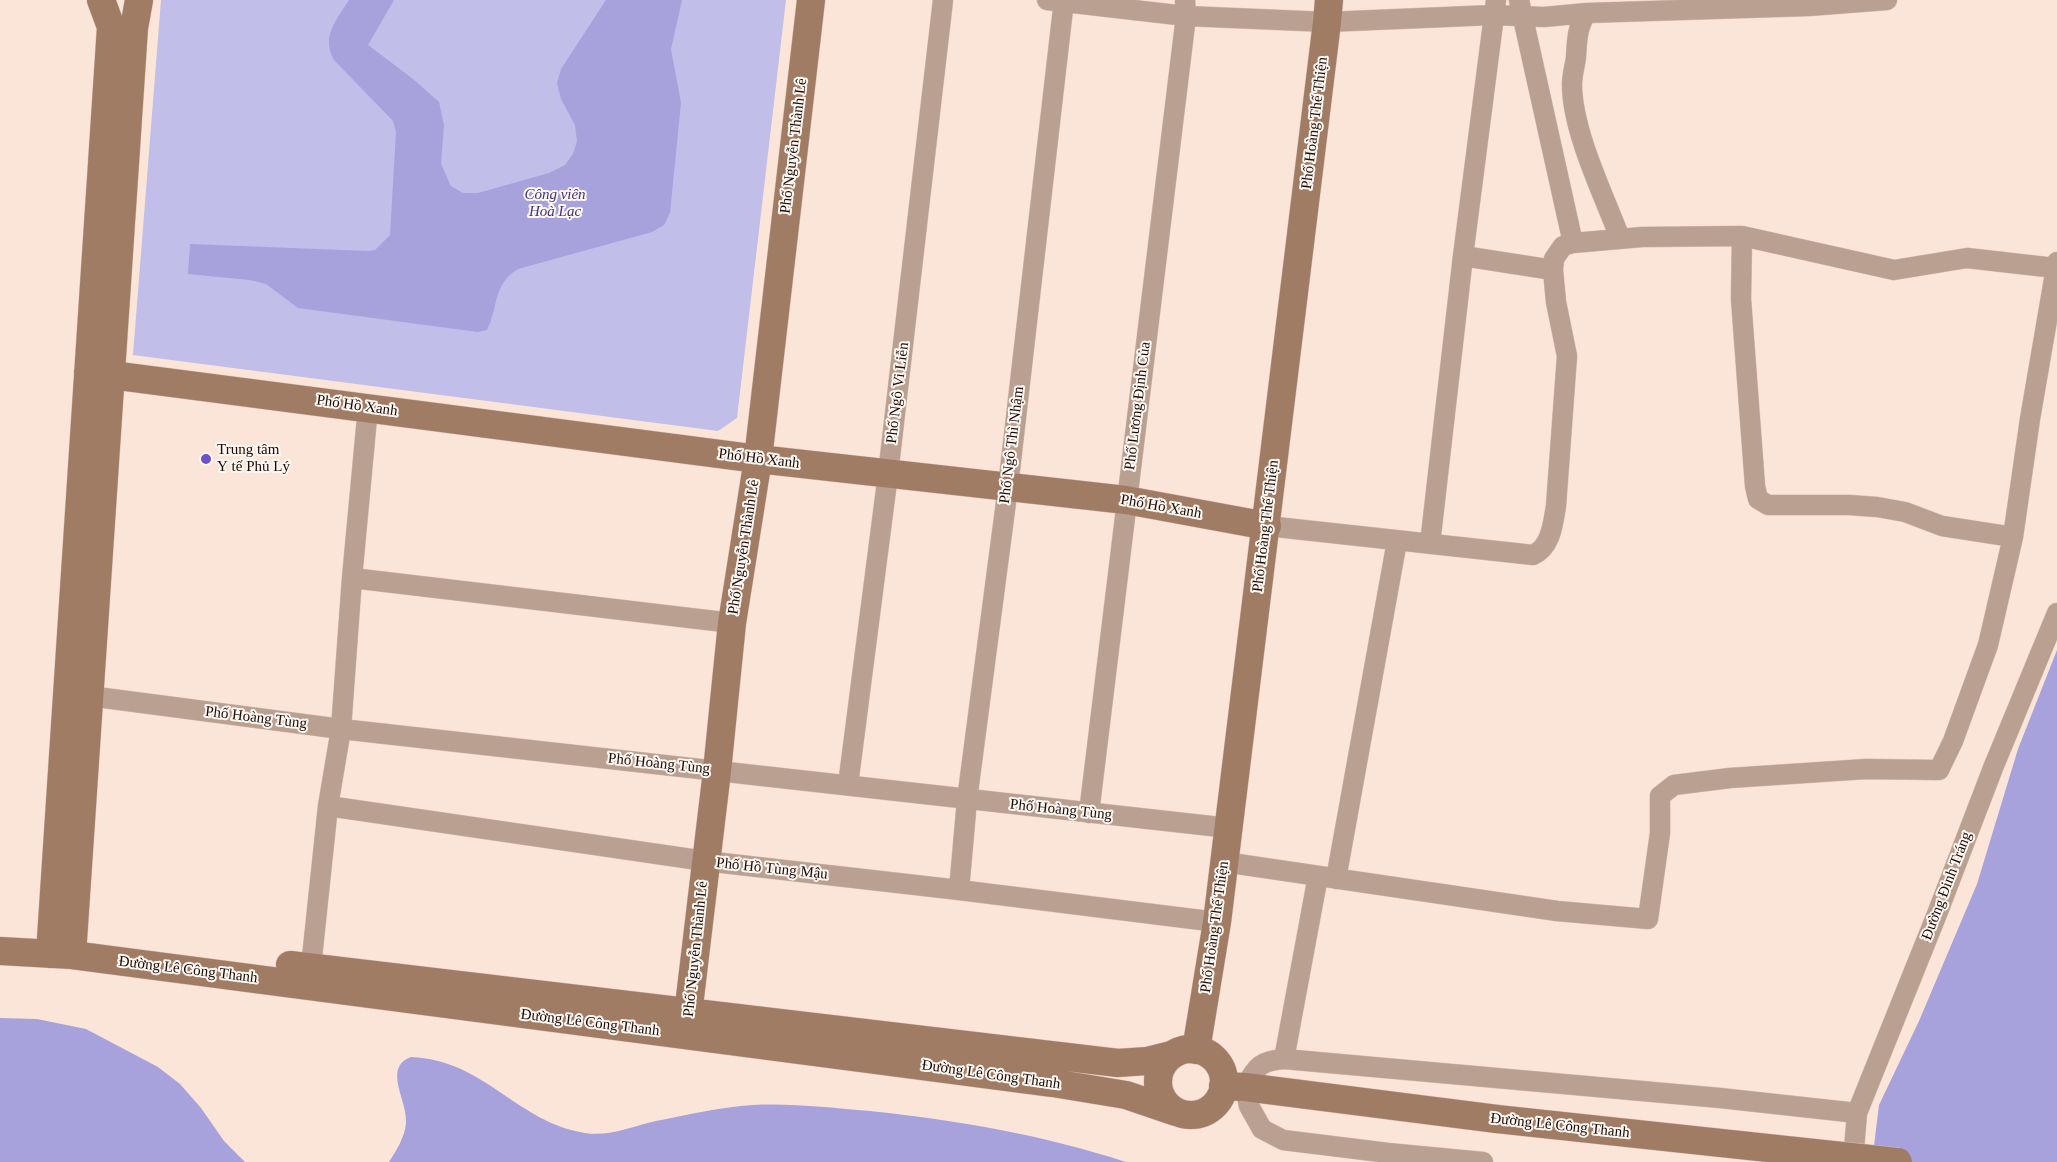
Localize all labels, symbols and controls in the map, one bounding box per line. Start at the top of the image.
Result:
street label: Phố Hoàng Thế Thiện [1298,56,1332,190]
street label: Phố Nguyễn Thành Lê [777,77,811,215]
park label: Công viên Hoà Lạc [524,186,586,221]
street label: Phố Ngô Vi Liễn [883,341,913,445]
street label: Phố Lương Định Của [1121,341,1155,471]
street label: Phố Ngô Thì Nhậm [996,385,1028,505]
street label: Phố Hồ Xanh [315,391,399,421]
place label: Trung tâm Y tế Phủ Lý [217,441,290,476]
street label: Phố Hồ Xanh [717,445,801,473]
marker: Trung tâm Y tế Phủ Lý [199,452,213,466]
street label: Phố Hoàng Thế Thiện [1249,459,1283,593]
street label: Phố Nguyễn Thành Lê [724,478,764,616]
street label: Phố Hồ Xanh [1119,491,1203,523]
street label: Phố Hoàng Tùng [204,703,308,733]
street label: Phố Hoàng Tùng [607,750,711,778]
street label: Phố Hoàng Tùng [1009,796,1113,824]
street label: Đường Đinh Tráng [1918,829,1976,943]
street label: Phố Hồ Tùng Mậu [715,854,829,884]
street label: Phố Hoàng Thế Thiện [1197,860,1233,994]
street label: Phố Nguyễn Thành Lê [680,880,712,1018]
street label: Đường Lê Công Thanh [118,953,258,987]
street label: Đường Lê Công Thanh [520,1006,660,1040]
street label: Đường Lê Công Thanh [921,1056,1061,1094]
street label: Đường Lê Công Thanh [1490,1110,1630,1142]

